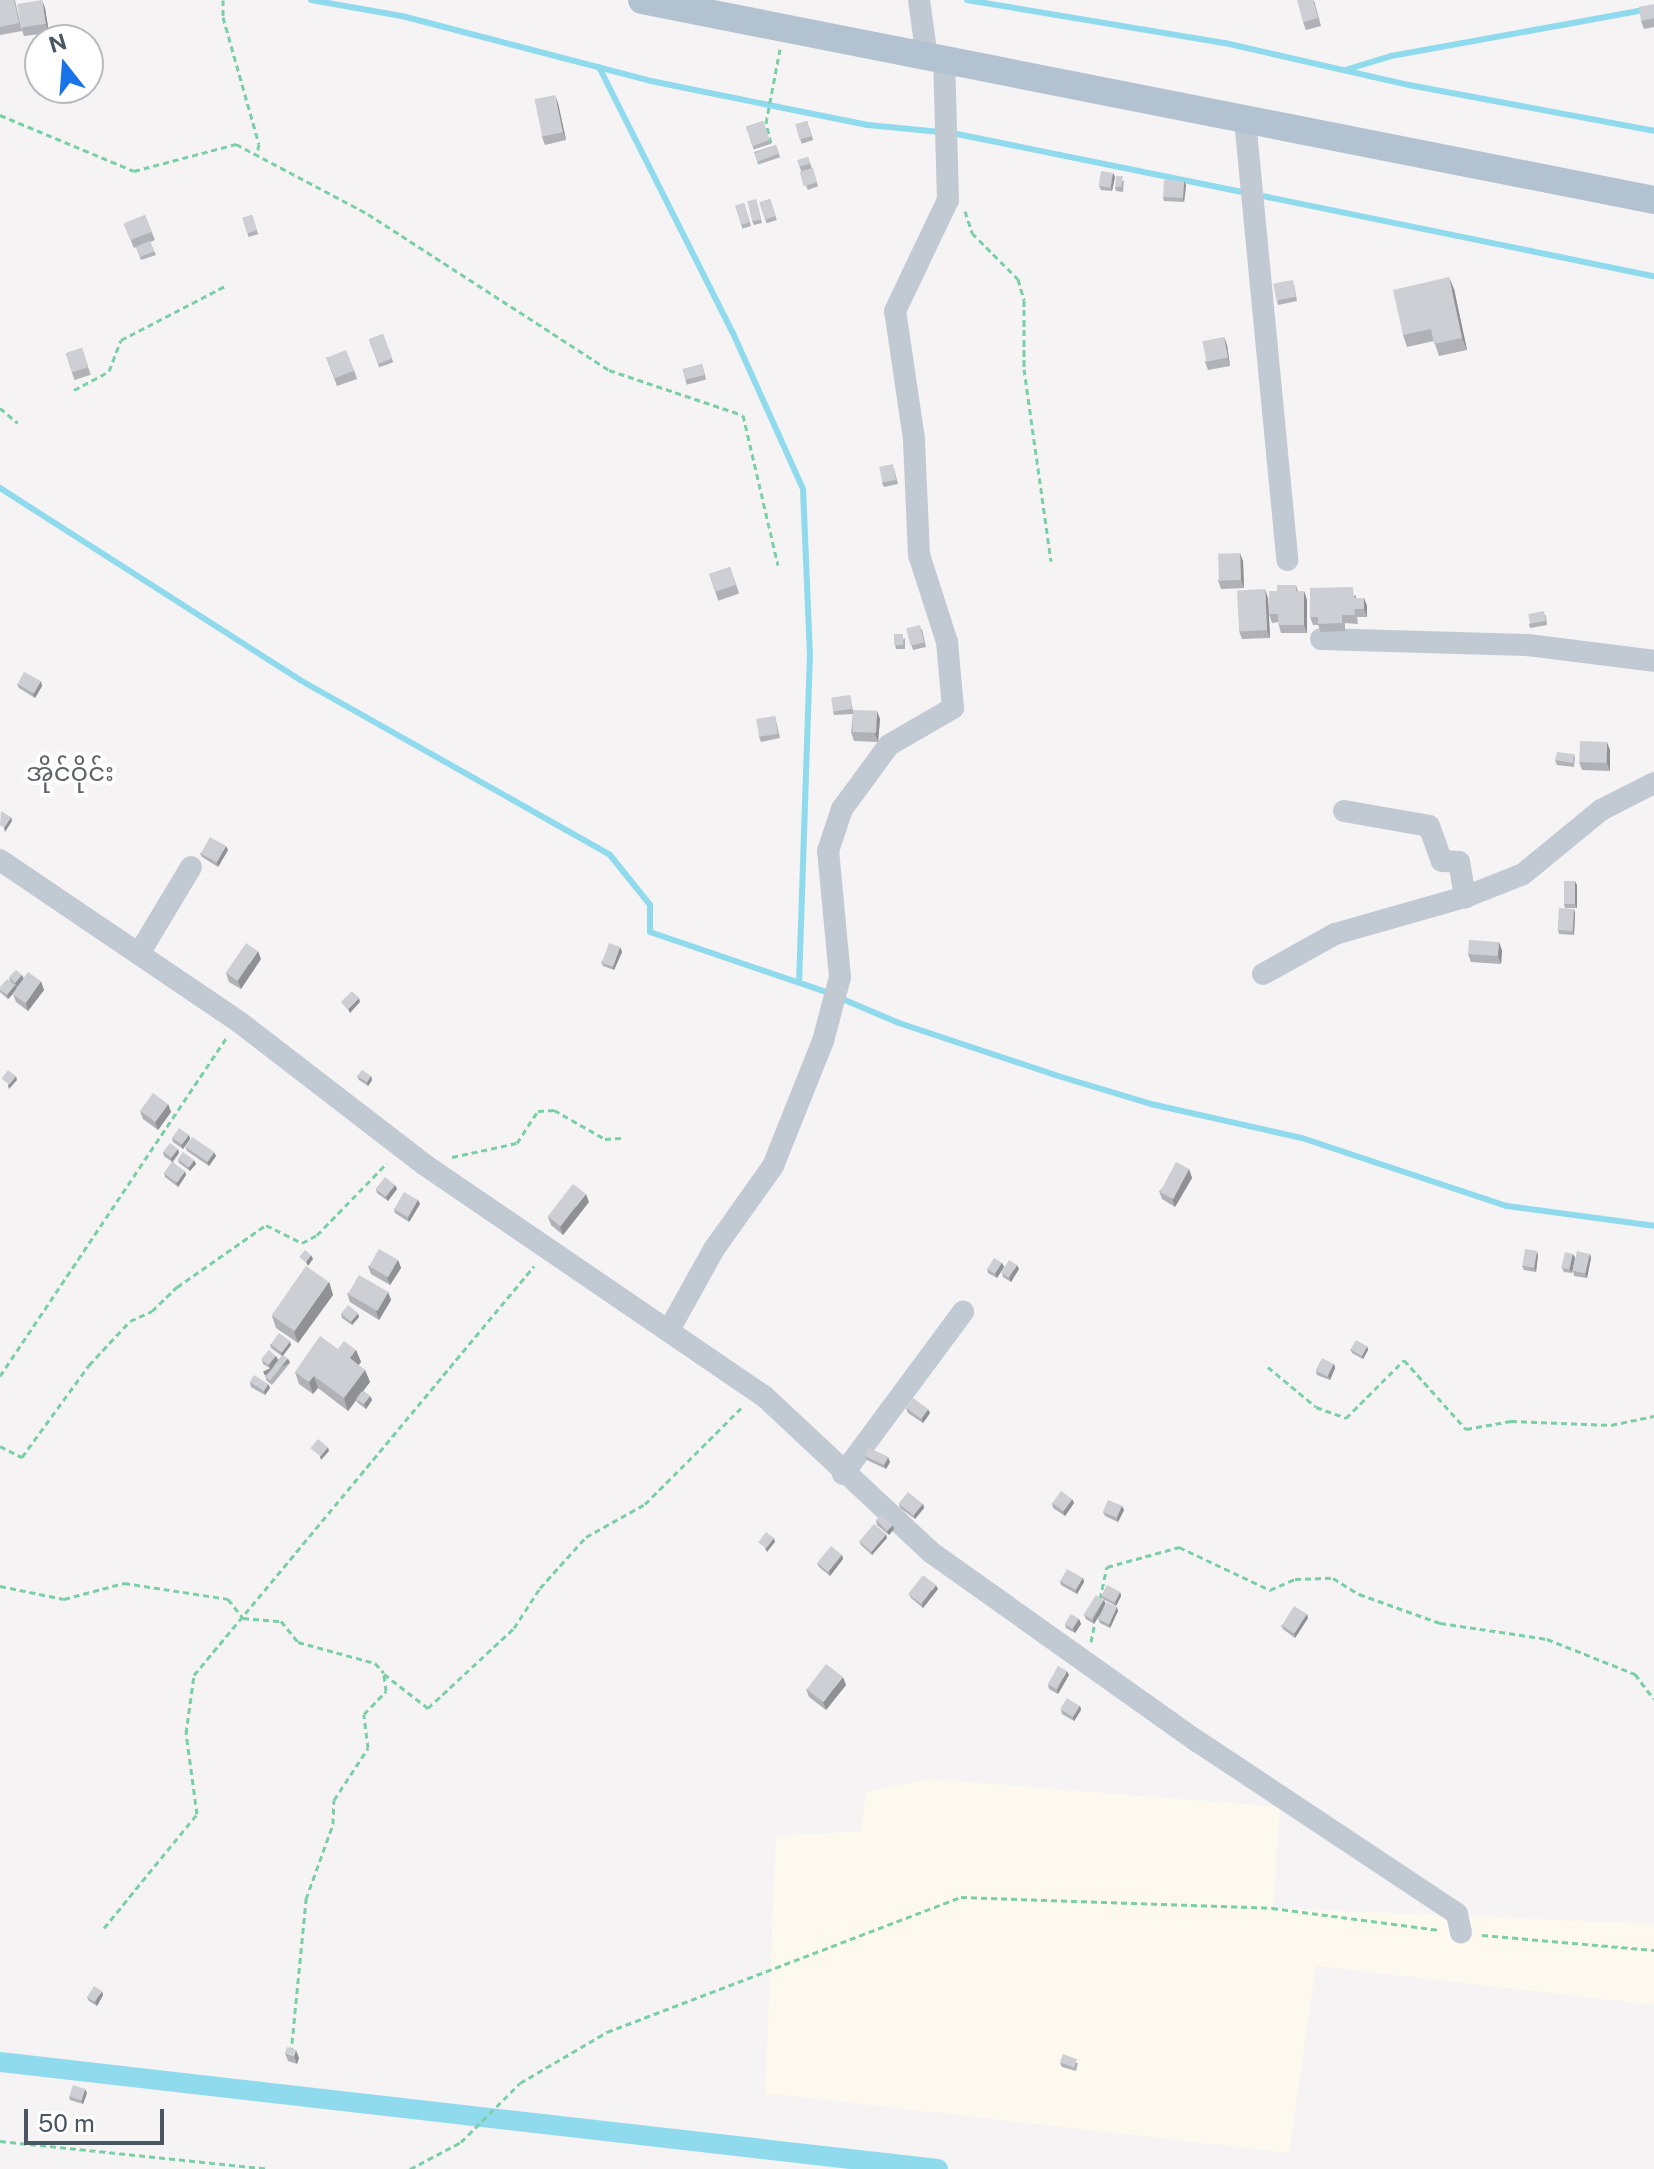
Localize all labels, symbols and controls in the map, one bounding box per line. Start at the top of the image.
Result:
north arrow [24,24,104,104]
text: N [46,28,70,58]
district label: အိုင်ဝိုင်း [26,756,114,788]
scale bar [28,2093,168,2143]
text: 50 m [38,2109,95,2137]

